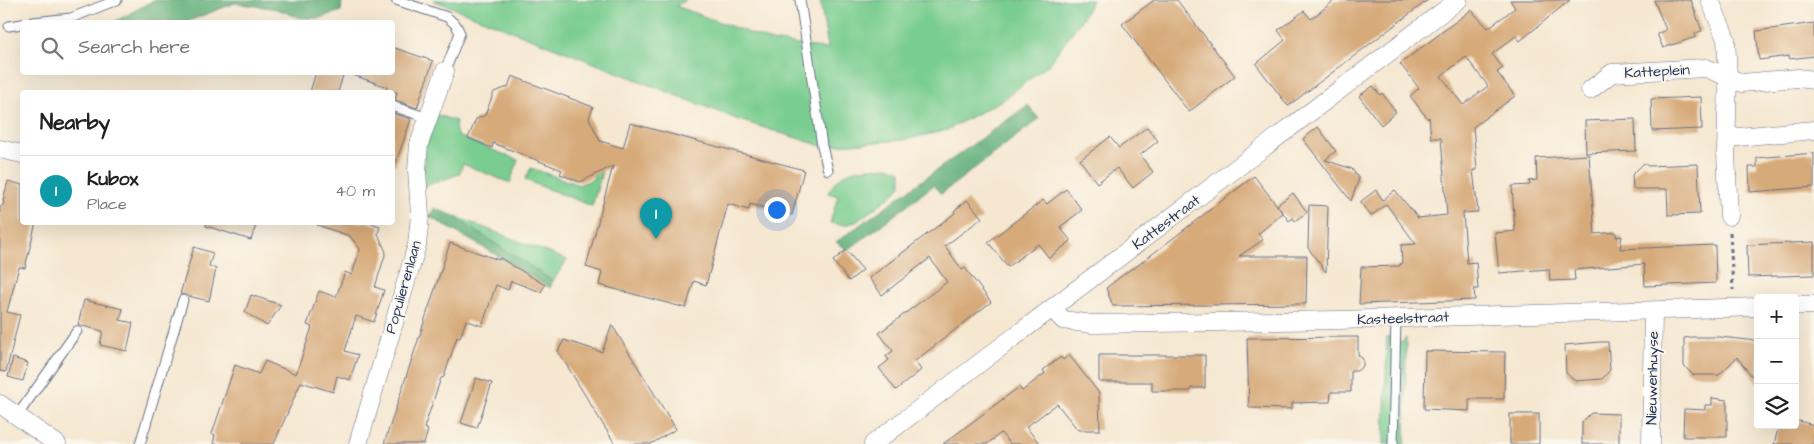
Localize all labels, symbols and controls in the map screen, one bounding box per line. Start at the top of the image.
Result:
search box [20,20,395,75]
icon: search [38,34,66,62]
text: Search here [78,34,190,61]
street label: Katteplein [1624,59,1691,84]
text: Nearby [40,108,110,137]
text: Kubox [87,166,138,193]
text: 1 [55,180,57,202]
text: 40 m [335,180,375,202]
street label: Kattestraat [1128,190,1205,255]
text: Place [87,193,127,215]
your location [764,197,790,223]
pin: 1 [640,198,672,239]
street label: Populierenlaan [380,238,427,336]
map controls [1754,294,1799,429]
button: + [1754,294,1799,339]
street label: Kasteelstraat [1357,306,1449,331]
street label: Nieuwenhuyse [1641,331,1665,425]
button: − [1754,339,1799,384]
button: layers [1754,384,1799,429]

